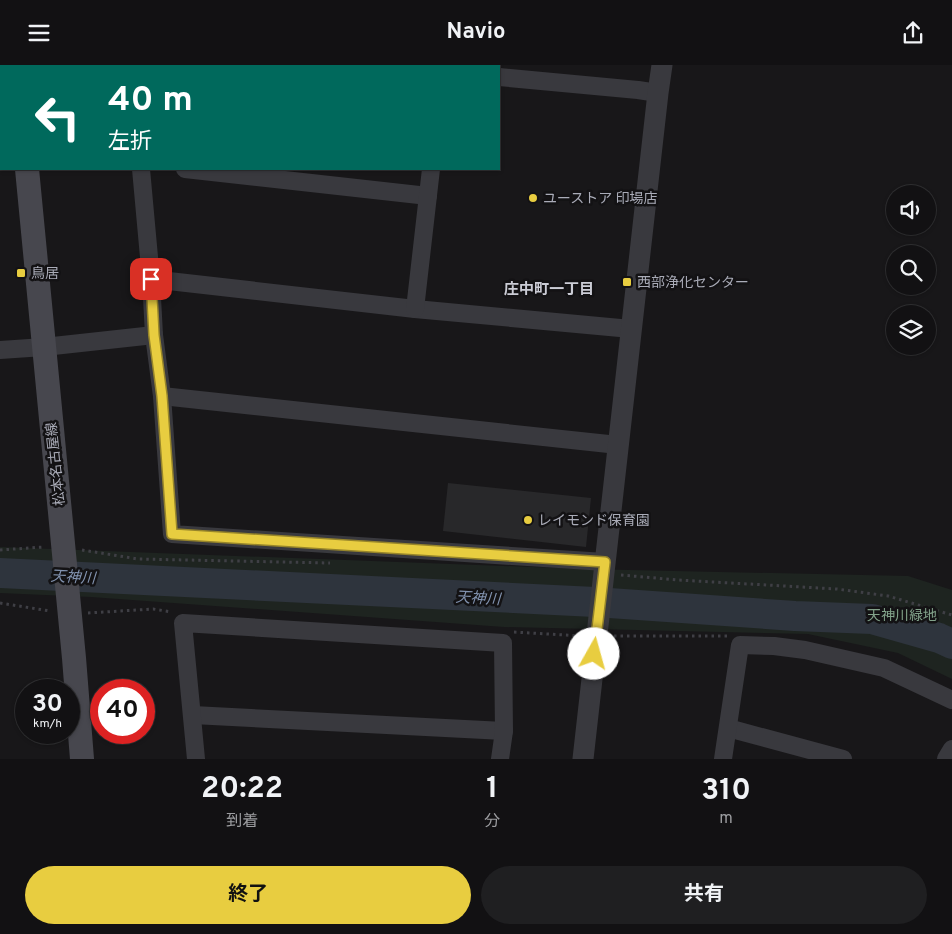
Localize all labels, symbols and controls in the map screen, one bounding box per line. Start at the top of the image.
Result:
icon: menu [25,19,53,47]
text: Navio [447,19,505,46]
icon: share [899,19,927,47]
text: 40 m [108,79,193,123]
icon: left [25,85,90,150]
text: 左折 [108,129,152,156]
map controls [886,185,936,355]
button: sound [886,185,936,235]
place label: ユーストア 印場店 [543,191,658,208]
marker: ユーストア 印場店 [527,192,539,204]
button: search [886,245,936,295]
pin [130,258,172,300]
icon: arrive [137,265,165,293]
place label: 鳥居 [31,266,59,283]
marker: 鳥居 [15,267,27,279]
place label: 西部浄化センター [637,275,749,292]
marker: 西部浄化センター [621,276,633,288]
district label: 庄中町一丁目 [504,281,594,300]
button: layers [886,305,936,355]
street label: 松本名古屋線 [44,421,69,507]
place label: レイモンド保育園 [538,513,650,530]
marker: レイモンド保育園 [522,514,534,526]
water label: 天神川 [50,568,98,589]
water label: 天神川 [455,589,503,610]
park label: 天神川緑地 [867,608,937,625]
position arrow [567,627,619,679]
speed limit sign: 40 [90,679,155,744]
text: 30 [32,689,63,721]
text: km/h [33,716,62,732]
text: 20:22 [201,771,283,808]
text: 1 [486,771,498,808]
text: 310 [701,773,751,810]
text: m [719,809,733,829]
text: 到着 [226,812,258,832]
text: 分 [484,812,500,832]
button: 終了 [25,866,471,924]
button: 共有 [481,866,927,924]

